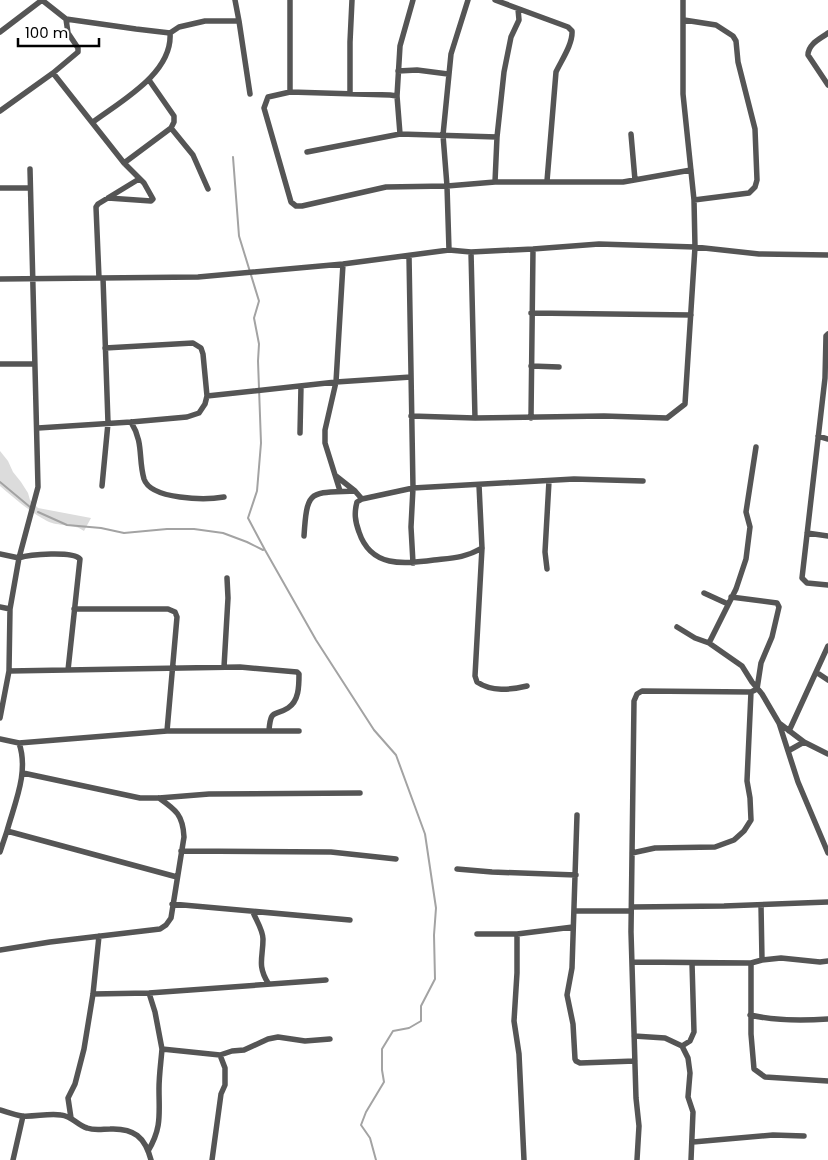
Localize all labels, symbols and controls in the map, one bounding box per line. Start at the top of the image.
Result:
scale bar [18,15,99,47]
text: 100 m [25,22,68,43]

